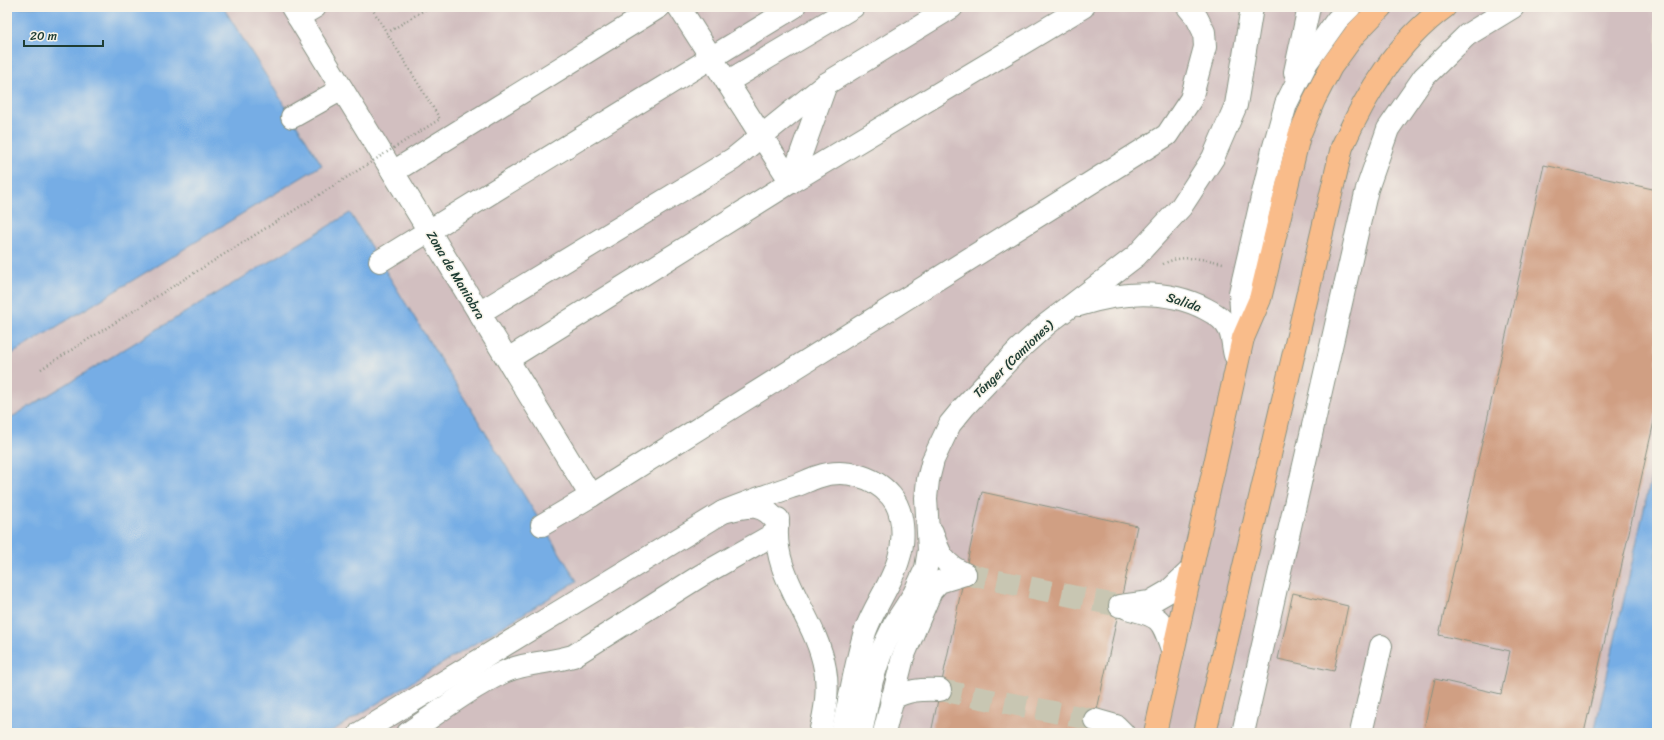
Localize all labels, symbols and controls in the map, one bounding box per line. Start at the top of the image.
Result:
scale bar [24,22,103,48]
text: 20 m [30,25,57,47]
street label: Zona de Maniobra [420,226,492,324]
street label: Salida [1164,286,1205,319]
street label: Tánger (Camiones) [967,313,1060,404]

